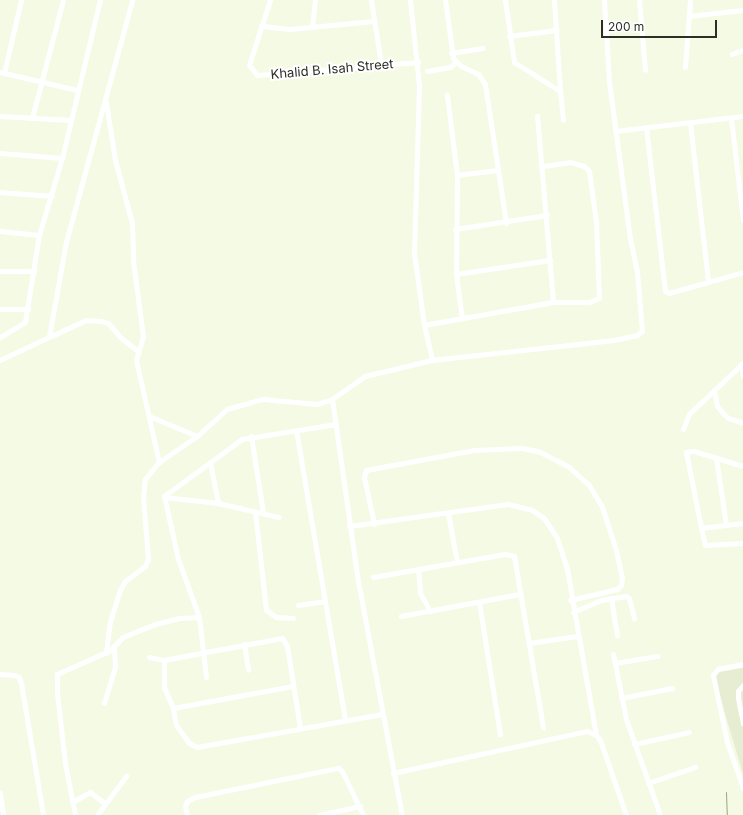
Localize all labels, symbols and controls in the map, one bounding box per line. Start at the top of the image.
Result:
scale bar [603,12,719,38]
text: 200 m [608,19,644,34]
street label: Khalid B. Isah Street [270,56,394,82]

